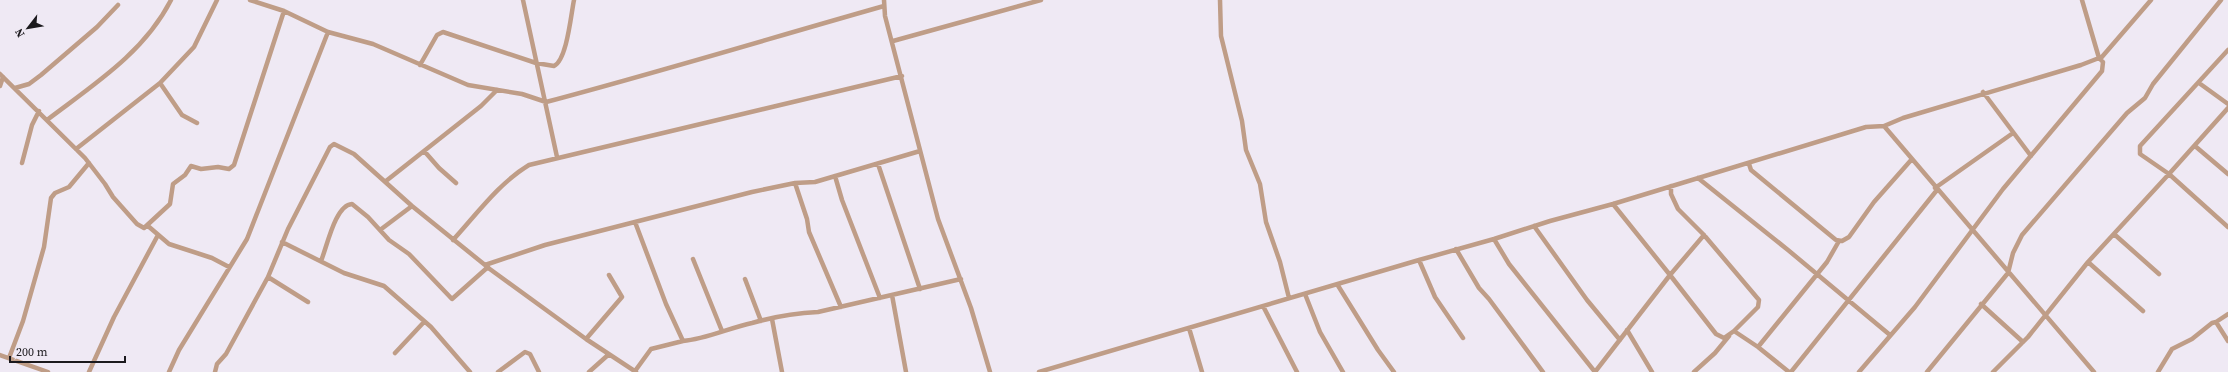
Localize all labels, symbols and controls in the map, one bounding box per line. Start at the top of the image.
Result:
north arrow [8,8,48,48]
text: N [11,26,28,40]
scale bar [10,338,125,364]
text: 200 m [16,344,48,360]

